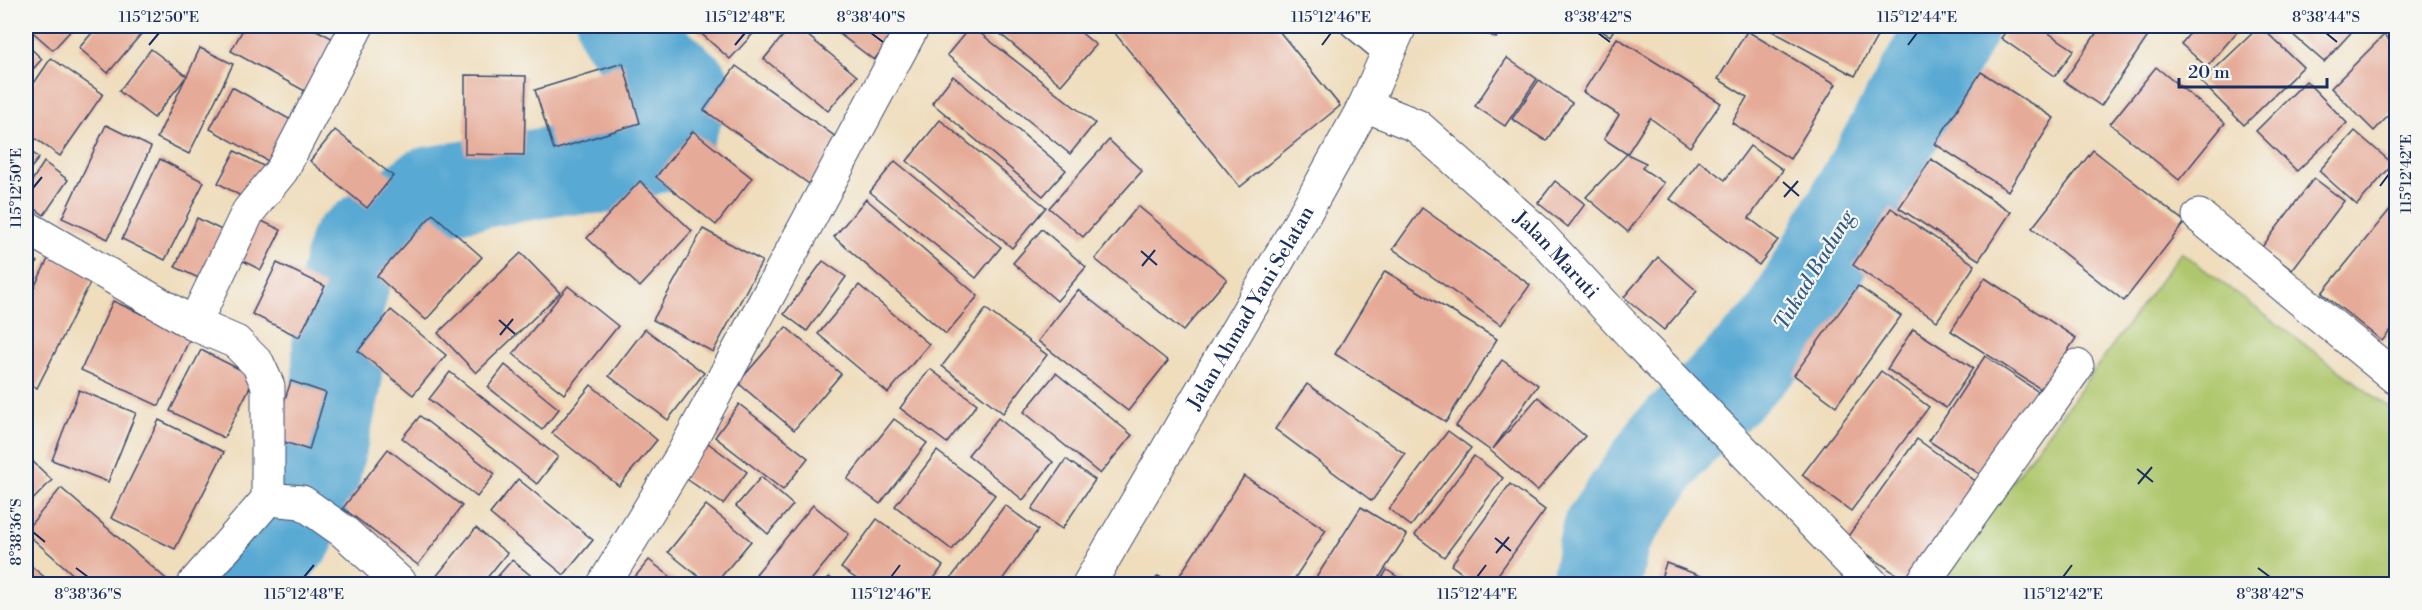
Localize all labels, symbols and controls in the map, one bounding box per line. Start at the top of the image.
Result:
text: 115°12'50"E [119,8,199,27]
text: 115°12'48"E [705,8,785,27]
text: 8°38'40"S [837,8,905,27]
text: 115°12'46"E [1291,8,1371,27]
text: 8°38'42"S [1564,8,1632,27]
text: 115°12'44"E [1877,8,1957,27]
text: 8°38'44"S [2292,8,2360,27]
scale bar [2179,51,2328,89]
text: 20 m [2188,61,2230,84]
text: 115°12'42"E [2397,134,2416,214]
text: 115°12'50"E [7,148,26,228]
street label: Jalan Ahmad Yani Selatan [1182,202,1320,415]
street label: Jalan Maruti [1507,205,1604,305]
water label: Tukad Badung [1769,205,1861,335]
text: 8°38'36"S [7,498,26,566]
text: 8°38'36"S [54,585,122,604]
text: 115°12'48"E [264,585,344,604]
text: 115°12'46"E [851,585,931,604]
text: 115°12'44"E [1437,585,1517,604]
text: 115°12'42"E [2023,585,2103,604]
text: 8°38'42"S [2236,585,2304,604]

